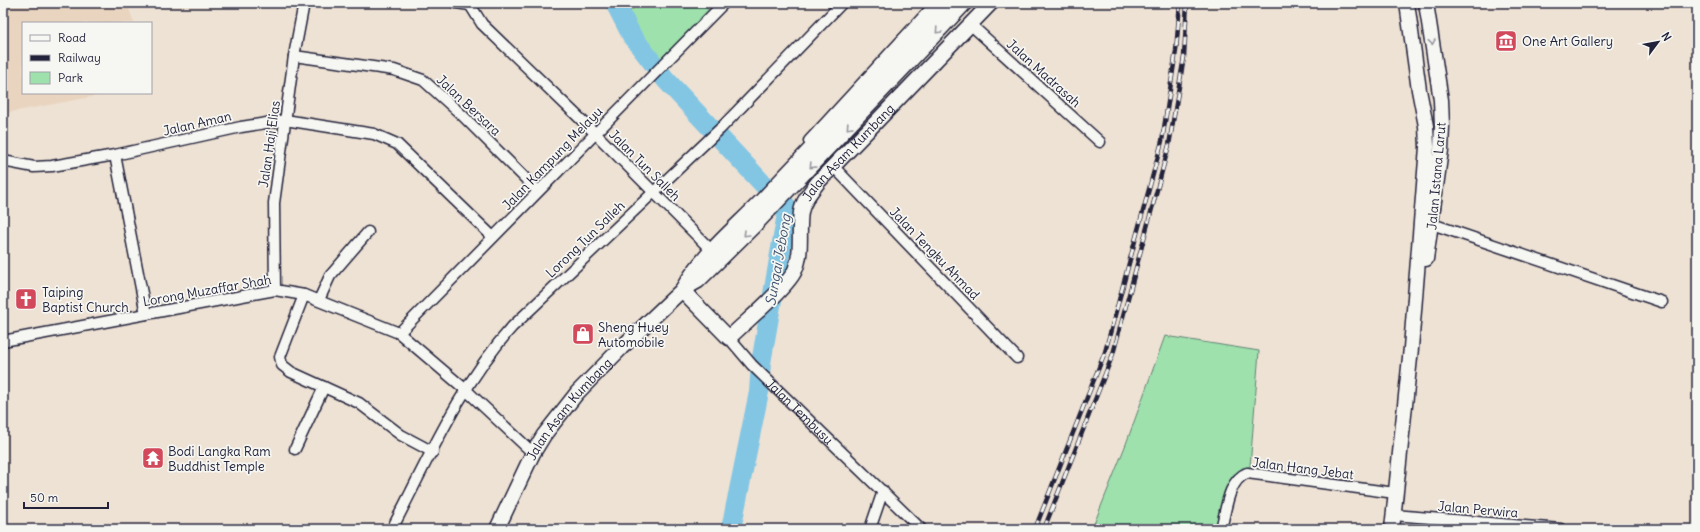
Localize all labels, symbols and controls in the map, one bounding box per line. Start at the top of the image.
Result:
legend [22,22,152,94]
north arrow [1638,22,1678,62]
one-way arrow [936,27,943,34]
museum icon: One Art Gallery [1493,28,1519,54]
text: Road [58,30,86,45]
text: N [1659,30,1674,44]
place label: One Art Gallery [1522,33,1613,50]
street label: Jalan Madrasah [1003,36,1085,111]
one-way arrow [1427,38,1436,45]
text: Railway [58,50,101,65]
text: Park [58,70,83,85]
street label: Jalan Bersara [433,71,504,139]
street label: Jalan Haji Elias [255,100,284,189]
street label: Jalan Asam Kumbang [799,100,898,204]
street label: Jalan Kampung Melayu [499,103,606,214]
street label: Jalan Aman [161,107,233,140]
street label: Jalan Istana Larut [1423,121,1450,231]
one-way arrow [847,122,854,129]
street label: Jalan Tun Salleh [605,126,684,205]
one-way arrow [809,161,817,169]
street label: Lorong Tun Salleh [542,197,629,281]
street label: Jalan Tengku Ahmad [886,203,983,303]
water label: Sungai Jebong [761,212,795,307]
one-way arrow [743,229,751,237]
street label: Lorong Muzaffar Shah [142,271,273,310]
place label: Taiping Baptist Church [42,284,129,316]
church icon: Taiping Baptist Church [13,286,39,312]
place label: Sheng Huey Automobile [598,319,669,351]
shop icon: Sheng Huey Automobile [570,321,596,347]
street label: Jalan Asam Kumbang [523,354,616,463]
street label: Jalan Tembusu [762,375,837,449]
place label: Bodi Langka Ram Buddhist Temple [168,443,271,475]
temple icon: Bodi Langka Ram Buddhist Temple [140,445,166,471]
street label: Jalan Hang Jebat [1251,454,1355,483]
scale bar [24,484,108,510]
text: 50 m [30,490,59,505]
street label: Jalan Perwira [1437,498,1519,521]

